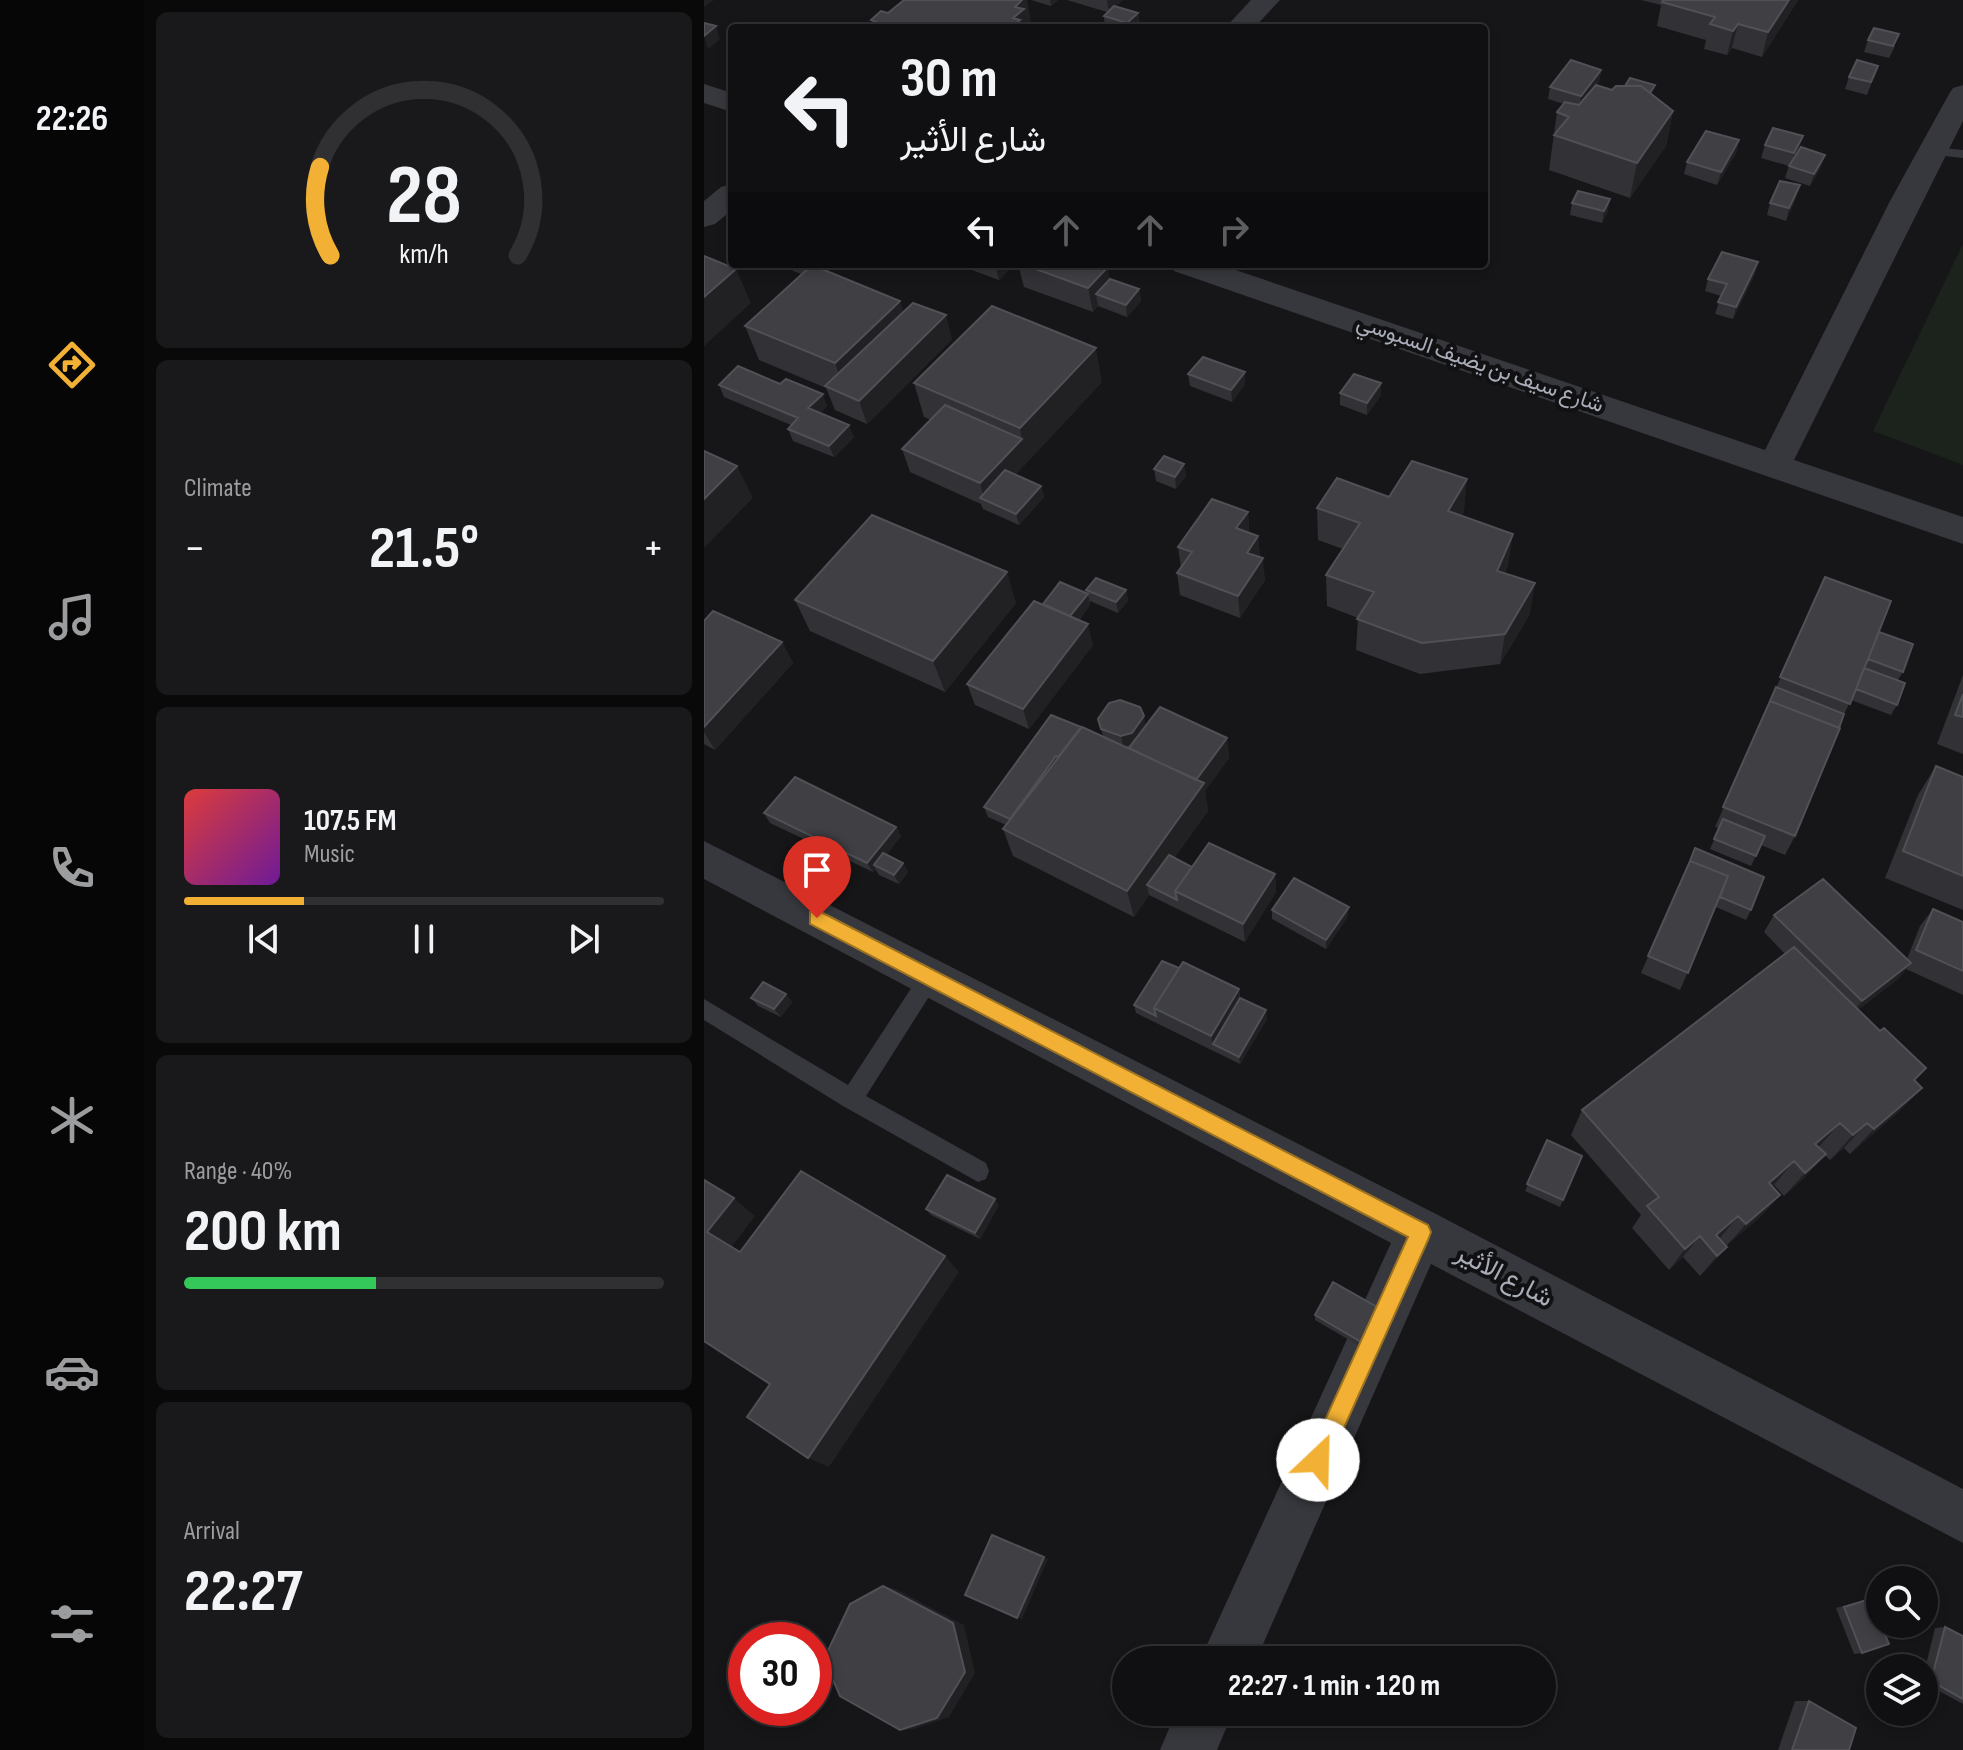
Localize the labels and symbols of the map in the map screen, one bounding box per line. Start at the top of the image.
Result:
street label: شارع سيف بن يضيف السبوسي [1352,309,1607,423]
pin [783,836,851,918]
street label: شارع الأثير [1449,1236,1558,1315]
position arrow [1276,1418,1360,1502]
speed limit sign: 30 [728,1622,832,1726]

